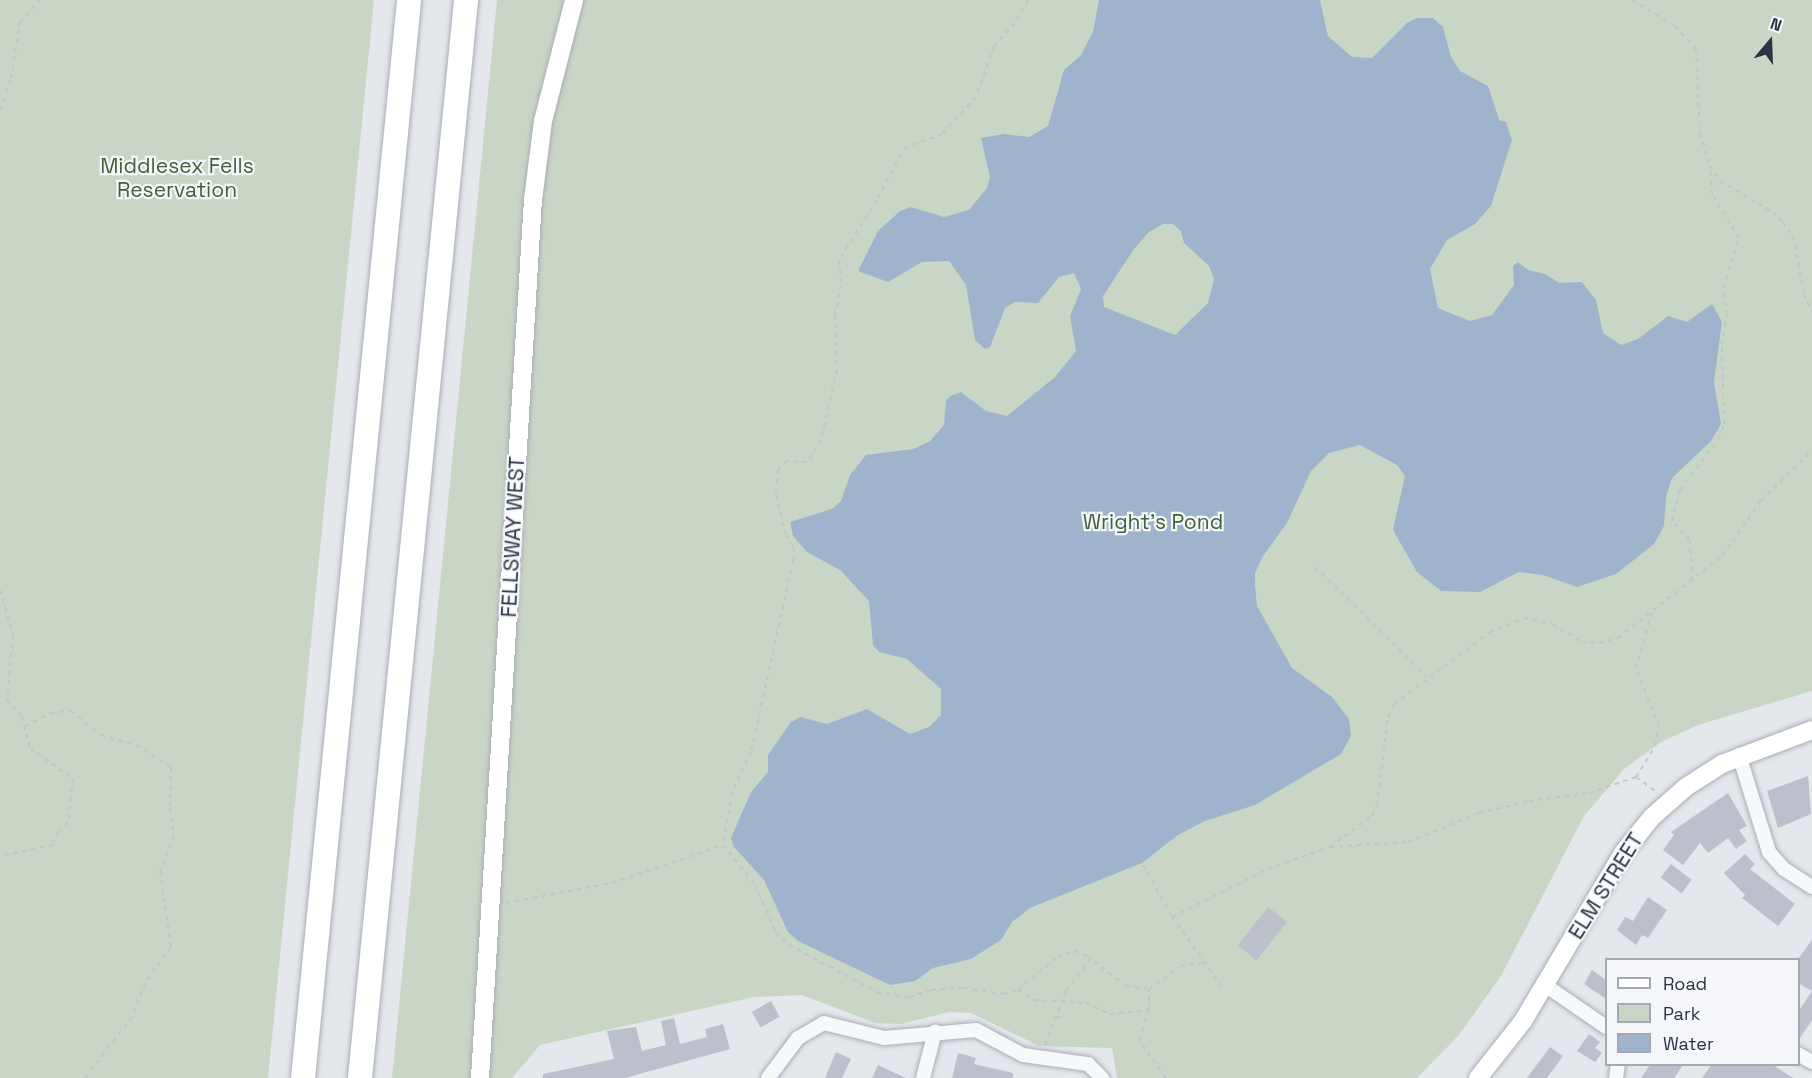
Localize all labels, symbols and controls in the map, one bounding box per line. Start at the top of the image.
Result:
north arrow [1740,12,1800,72]
text: N [1768,13,1785,36]
park label: Middlesex Fells Reservation [100,153,254,203]
street label: FELLSWAY WEST [496,456,530,618]
park label: Wright's Pond [1083,509,1223,535]
street label: ELM STREET [1563,828,1649,944]
legend [1605,958,1800,1066]
text: Road [1663,972,1707,995]
text: Park [1663,1002,1700,1025]
text: Water [1663,1032,1714,1055]

